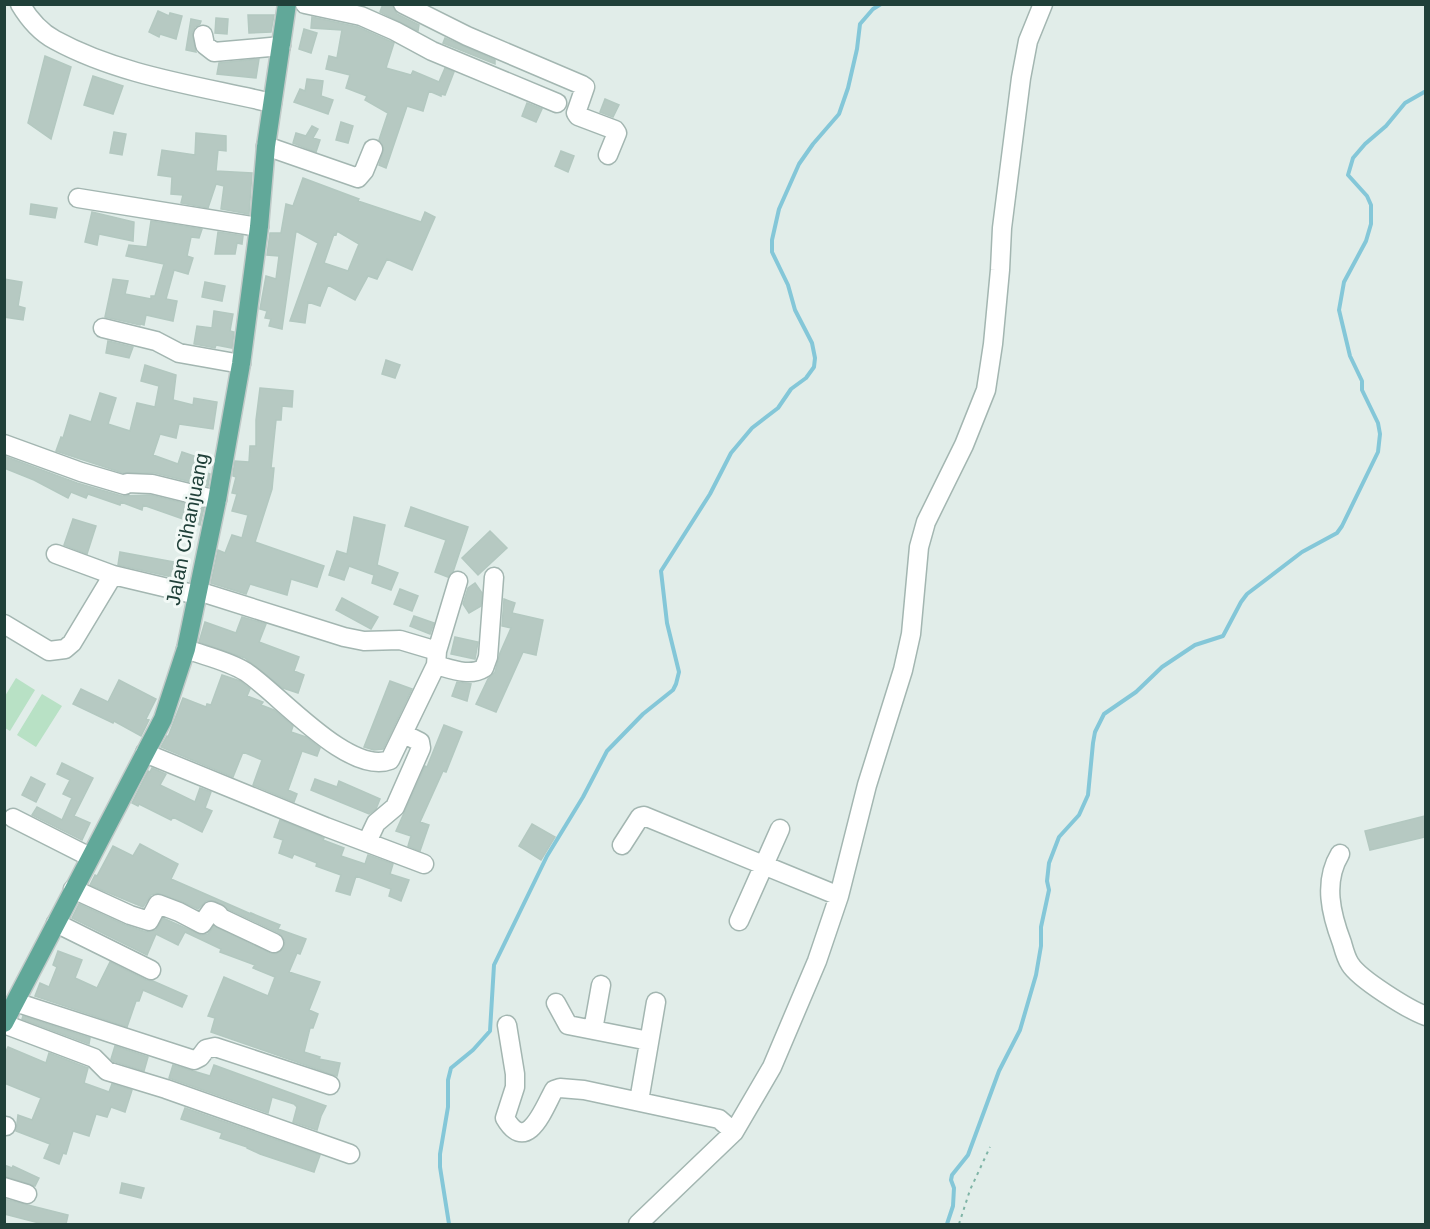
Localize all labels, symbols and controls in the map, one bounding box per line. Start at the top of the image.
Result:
street label: Jalan Cihanjuang [161,451,213,607]

